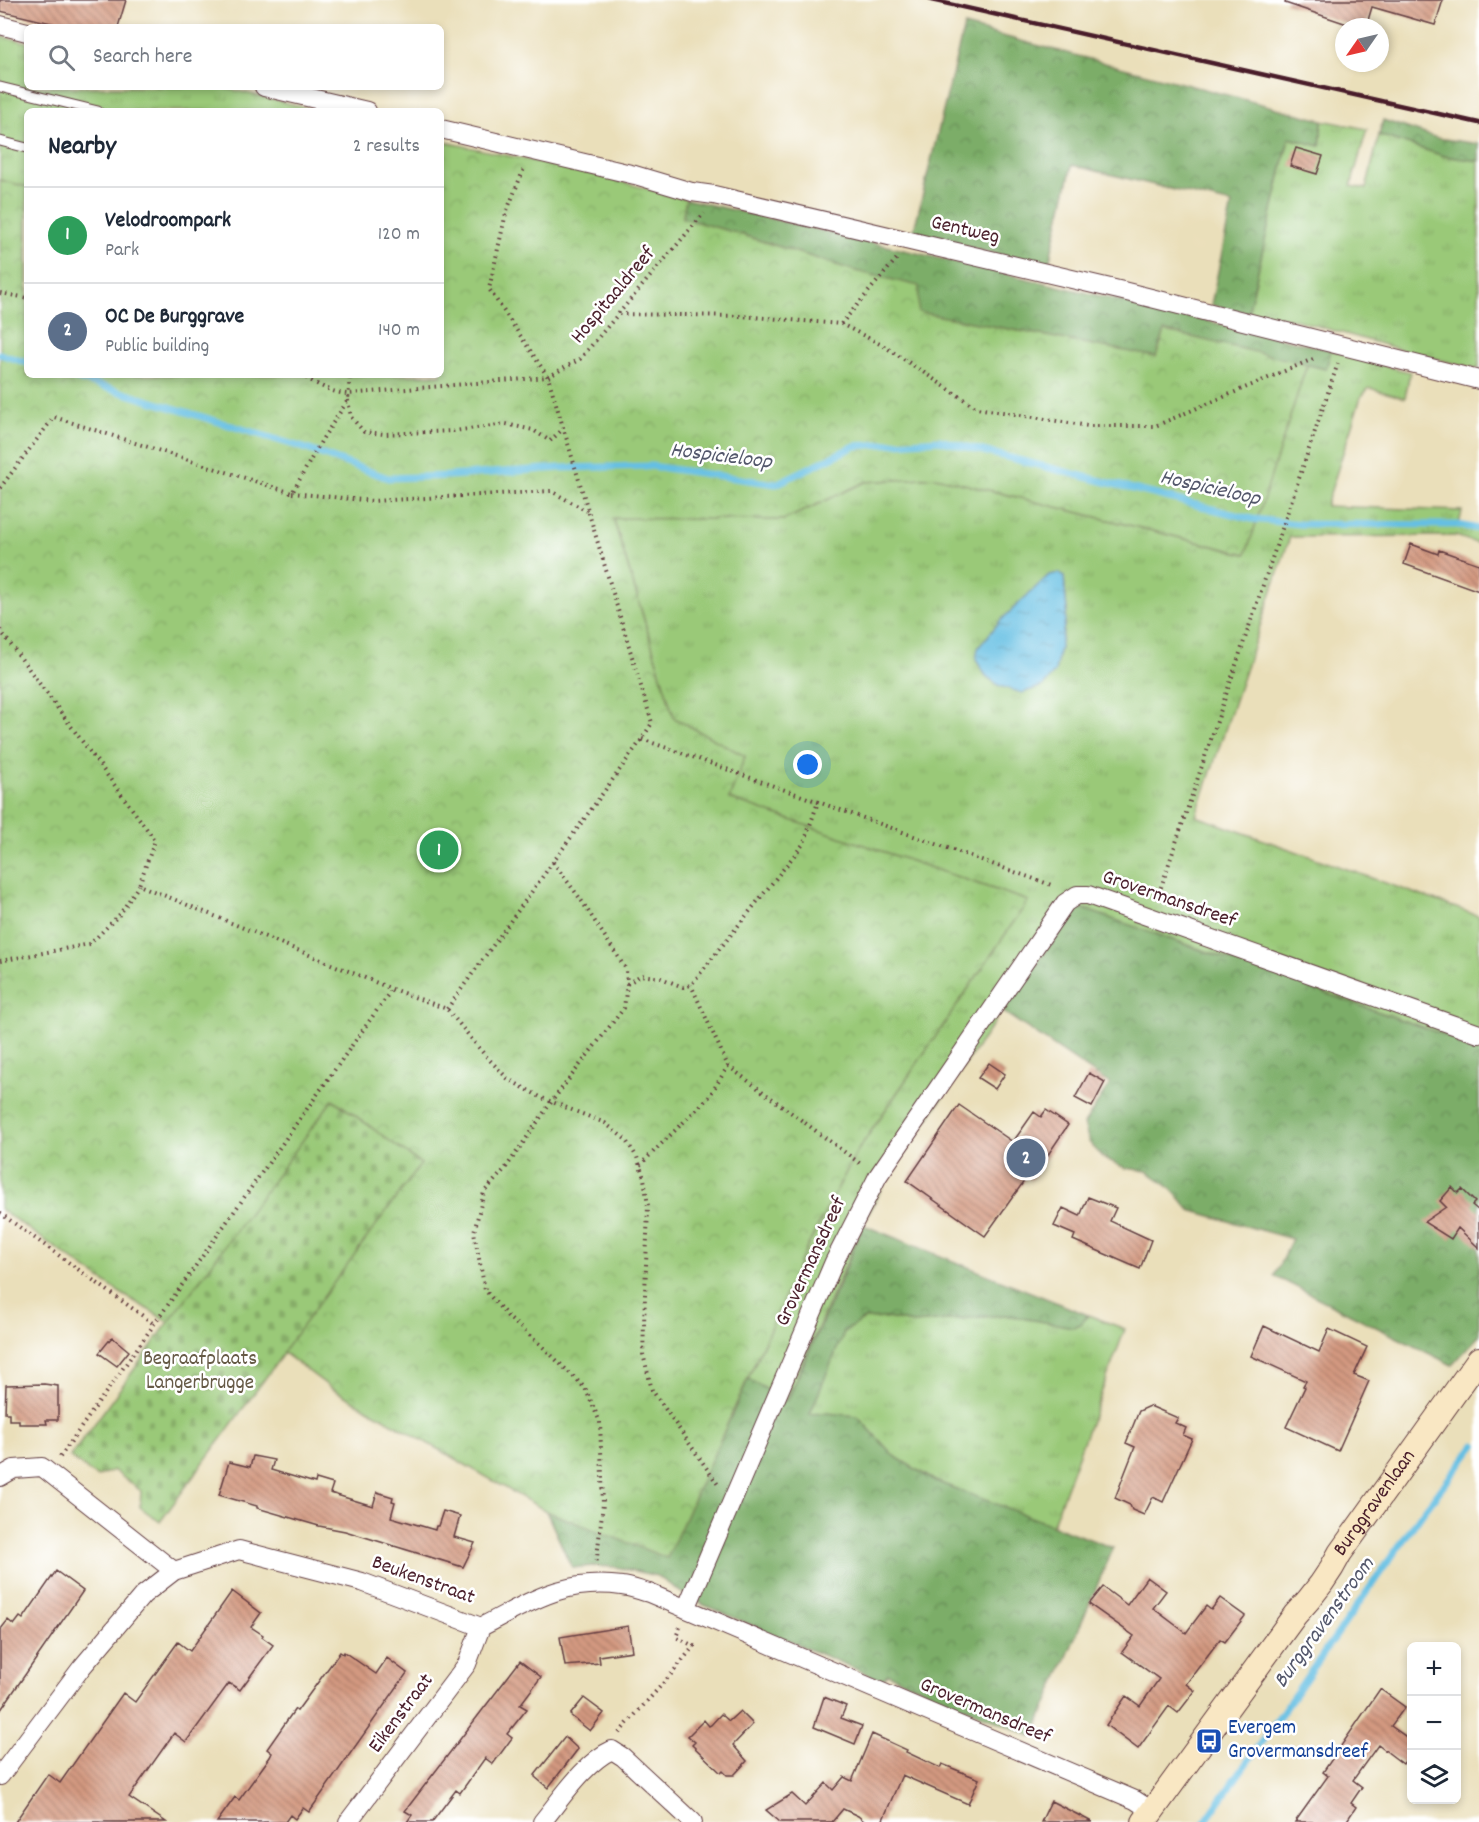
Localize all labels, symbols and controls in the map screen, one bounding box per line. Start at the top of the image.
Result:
north arrow [1335,18,1389,72]
search box [24,24,444,90]
icon: search [45,41,78,74]
text: Search here [93,42,192,73]
text: Nearby [48,129,116,166]
text: 2 results [353,133,420,161]
text: Velodroompark [105,206,231,237]
street label: Gentweg [928,209,1002,253]
text: 1 [65,221,70,249]
text: 120 m [378,221,420,249]
text: Park [105,237,139,265]
street label: Hospitaaldreef [564,241,664,351]
text: OC De Burggrave [105,302,244,333]
text: 2 [63,317,72,345]
text: 140 m [378,317,420,345]
text: Public building [105,333,209,361]
water label: Hospicieloop [668,435,774,479]
water label: Hospicieloop [1157,462,1264,516]
your location [793,750,822,779]
pin: 1 [420,828,458,872]
street label: Grovermansdreef [1098,863,1241,937]
pin: 2 [1006,1136,1046,1180]
street label: Grovermansdreef [769,1192,855,1332]
park label: Begraafplaats Langerbrugge [143,1345,257,1399]
street label: Burggravenlaan [1327,1444,1424,1563]
street label: Beukenstraat [367,1548,479,1614]
water label: Burggravenstroom [1267,1550,1384,1695]
map controls [1407,1642,1461,1804]
button: + [1407,1642,1461,1696]
street label: Eikenstraat [362,1668,442,1760]
street label: Grovermansdreef [915,1671,1056,1753]
button: − [1407,1696,1461,1750]
place label: Evergem Grovermansdreef [1228,1714,1368,1768]
bus stop icon: Evergem Grovermansdreef [1194,1726,1224,1756]
button: layers [1407,1750,1461,1804]

